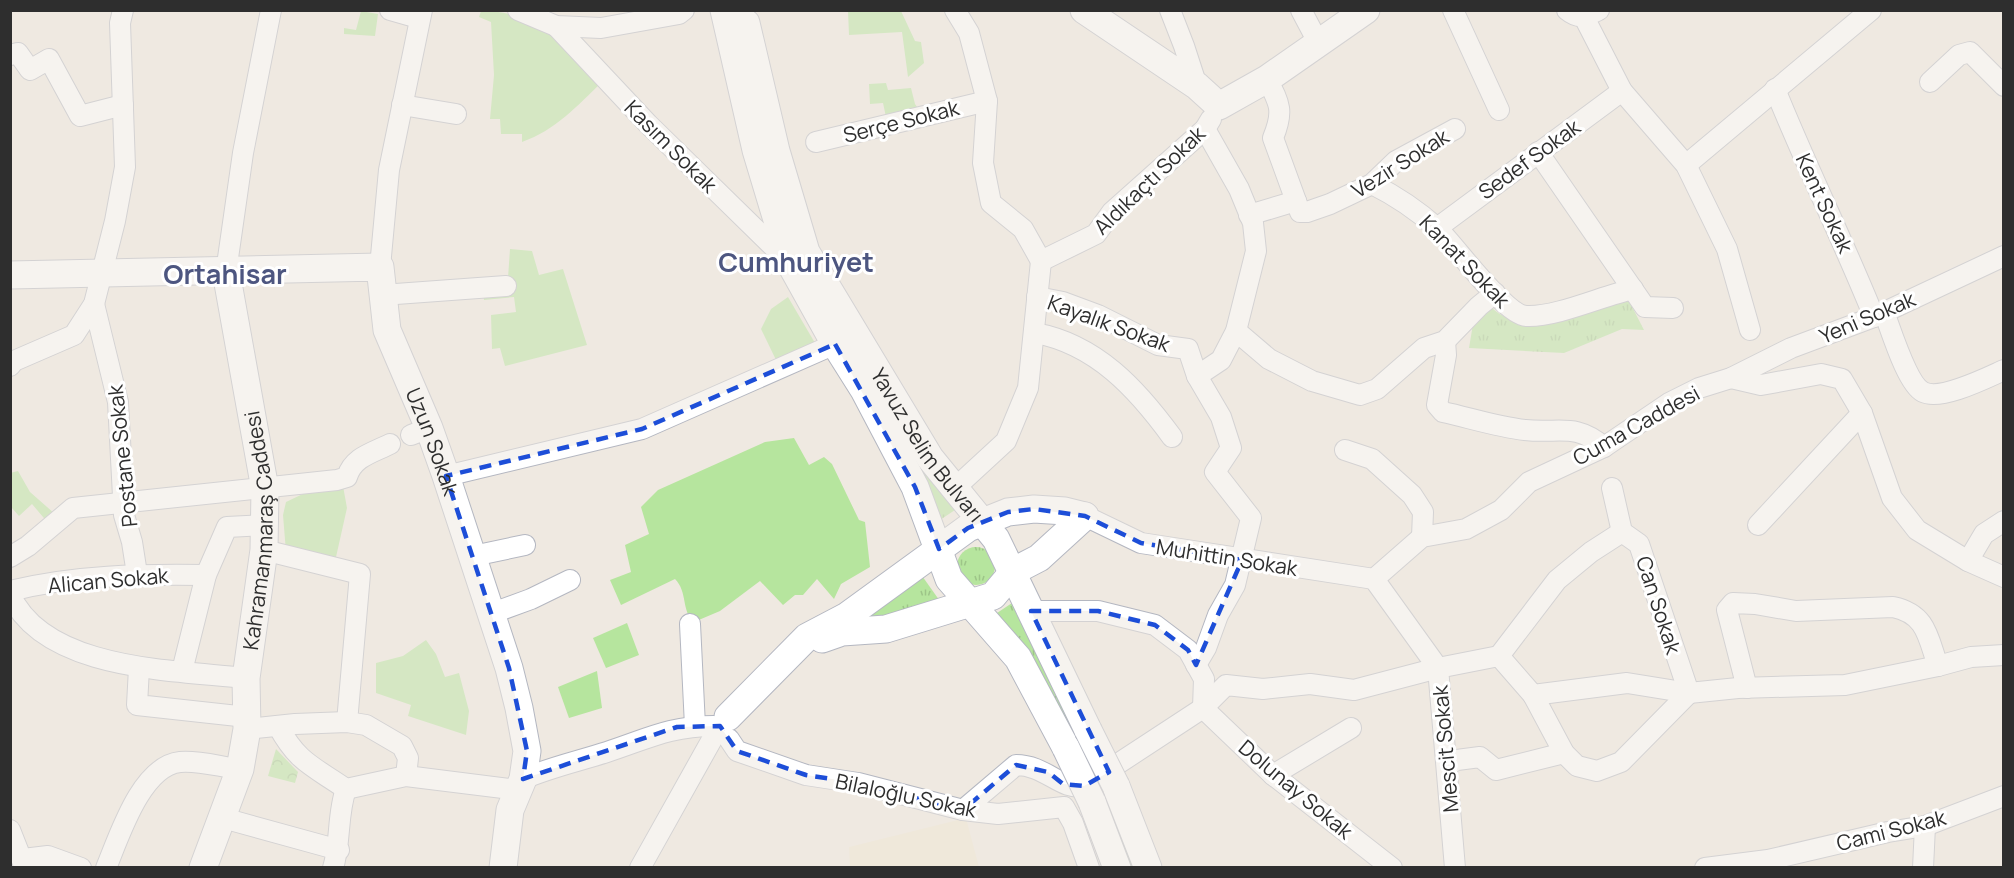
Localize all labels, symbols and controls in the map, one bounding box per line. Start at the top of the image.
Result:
street label: Serçe Sokak [840,93,962,149]
street label: Kasım Sokak [619,94,724,199]
street label: Sedef Sokak [1472,112,1586,205]
street label: Aldıkaçtı Sokak [1087,119,1211,240]
street label: Vezir Sokak [1346,122,1454,204]
street label: Kent Sokak [1790,149,1860,258]
street label: Kanat Sokak [1414,209,1517,314]
district label: Cumhuriyet [718,243,874,280]
district label: Ortahisar [163,255,287,292]
street label: Yeni Sokak [1815,284,1920,350]
street label: Kayalık Sokak [1044,288,1175,358]
street label: Yavuz Selim Bulvarı [865,363,990,528]
street label: Cuma Caddesi [1568,379,1704,471]
street label: Postane Sokak [101,383,143,528]
street label: Uzun Sokak [399,383,466,499]
street label: Kahramanmaraş Caddesi [236,409,279,652]
street label: Muhittin Sokak [1154,532,1300,582]
street label: Can Sokak [1630,553,1688,658]
street label: Alican Sokak [47,561,170,599]
street label: Mescit Sokak [1425,684,1465,814]
street label: Dolunay Sokak [1233,733,1359,845]
street label: Bilaloğlu Sokak [833,766,980,824]
street label: Cami Sokak [1834,803,1949,857]

